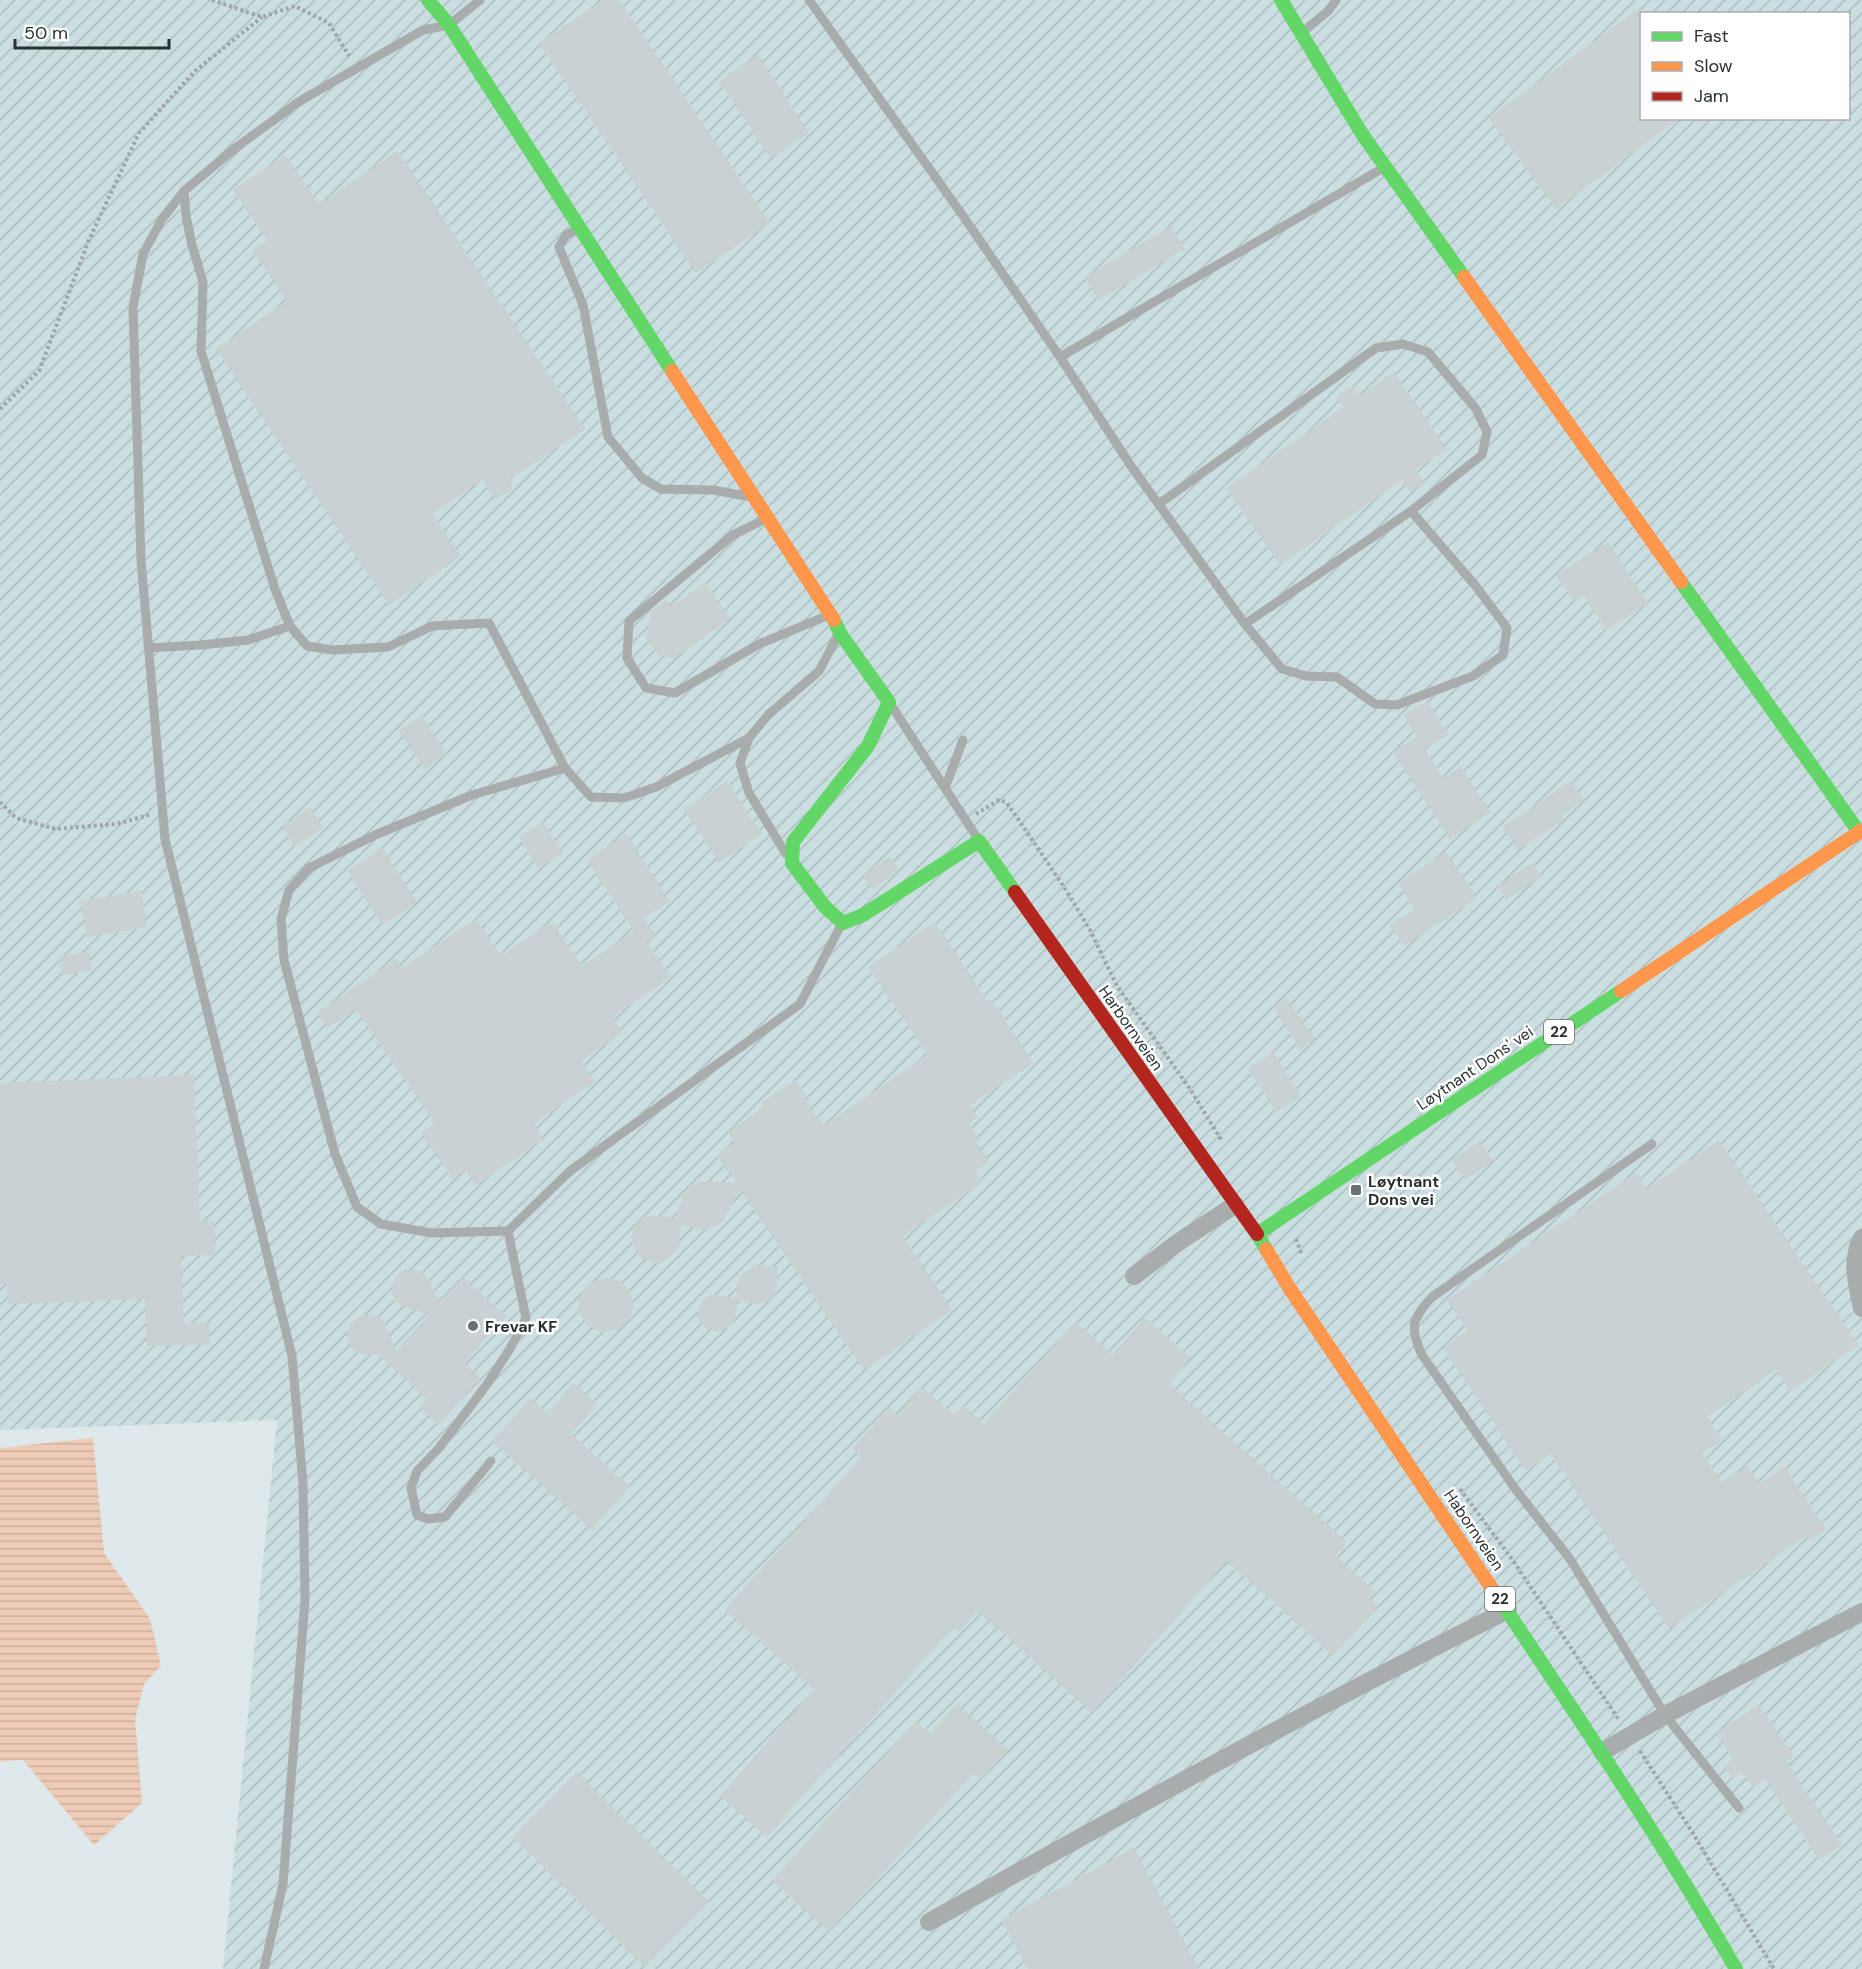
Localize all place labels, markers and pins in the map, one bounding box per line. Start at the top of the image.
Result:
place label: Løytnant Dons vei [1368,1171,1439,1210]
marker: Løytnant Dons vei [1349,1183,1363,1197]
place label: Frevar KF [485,1316,557,1337]
marker: Frevar KF [466,1319,480,1333]

